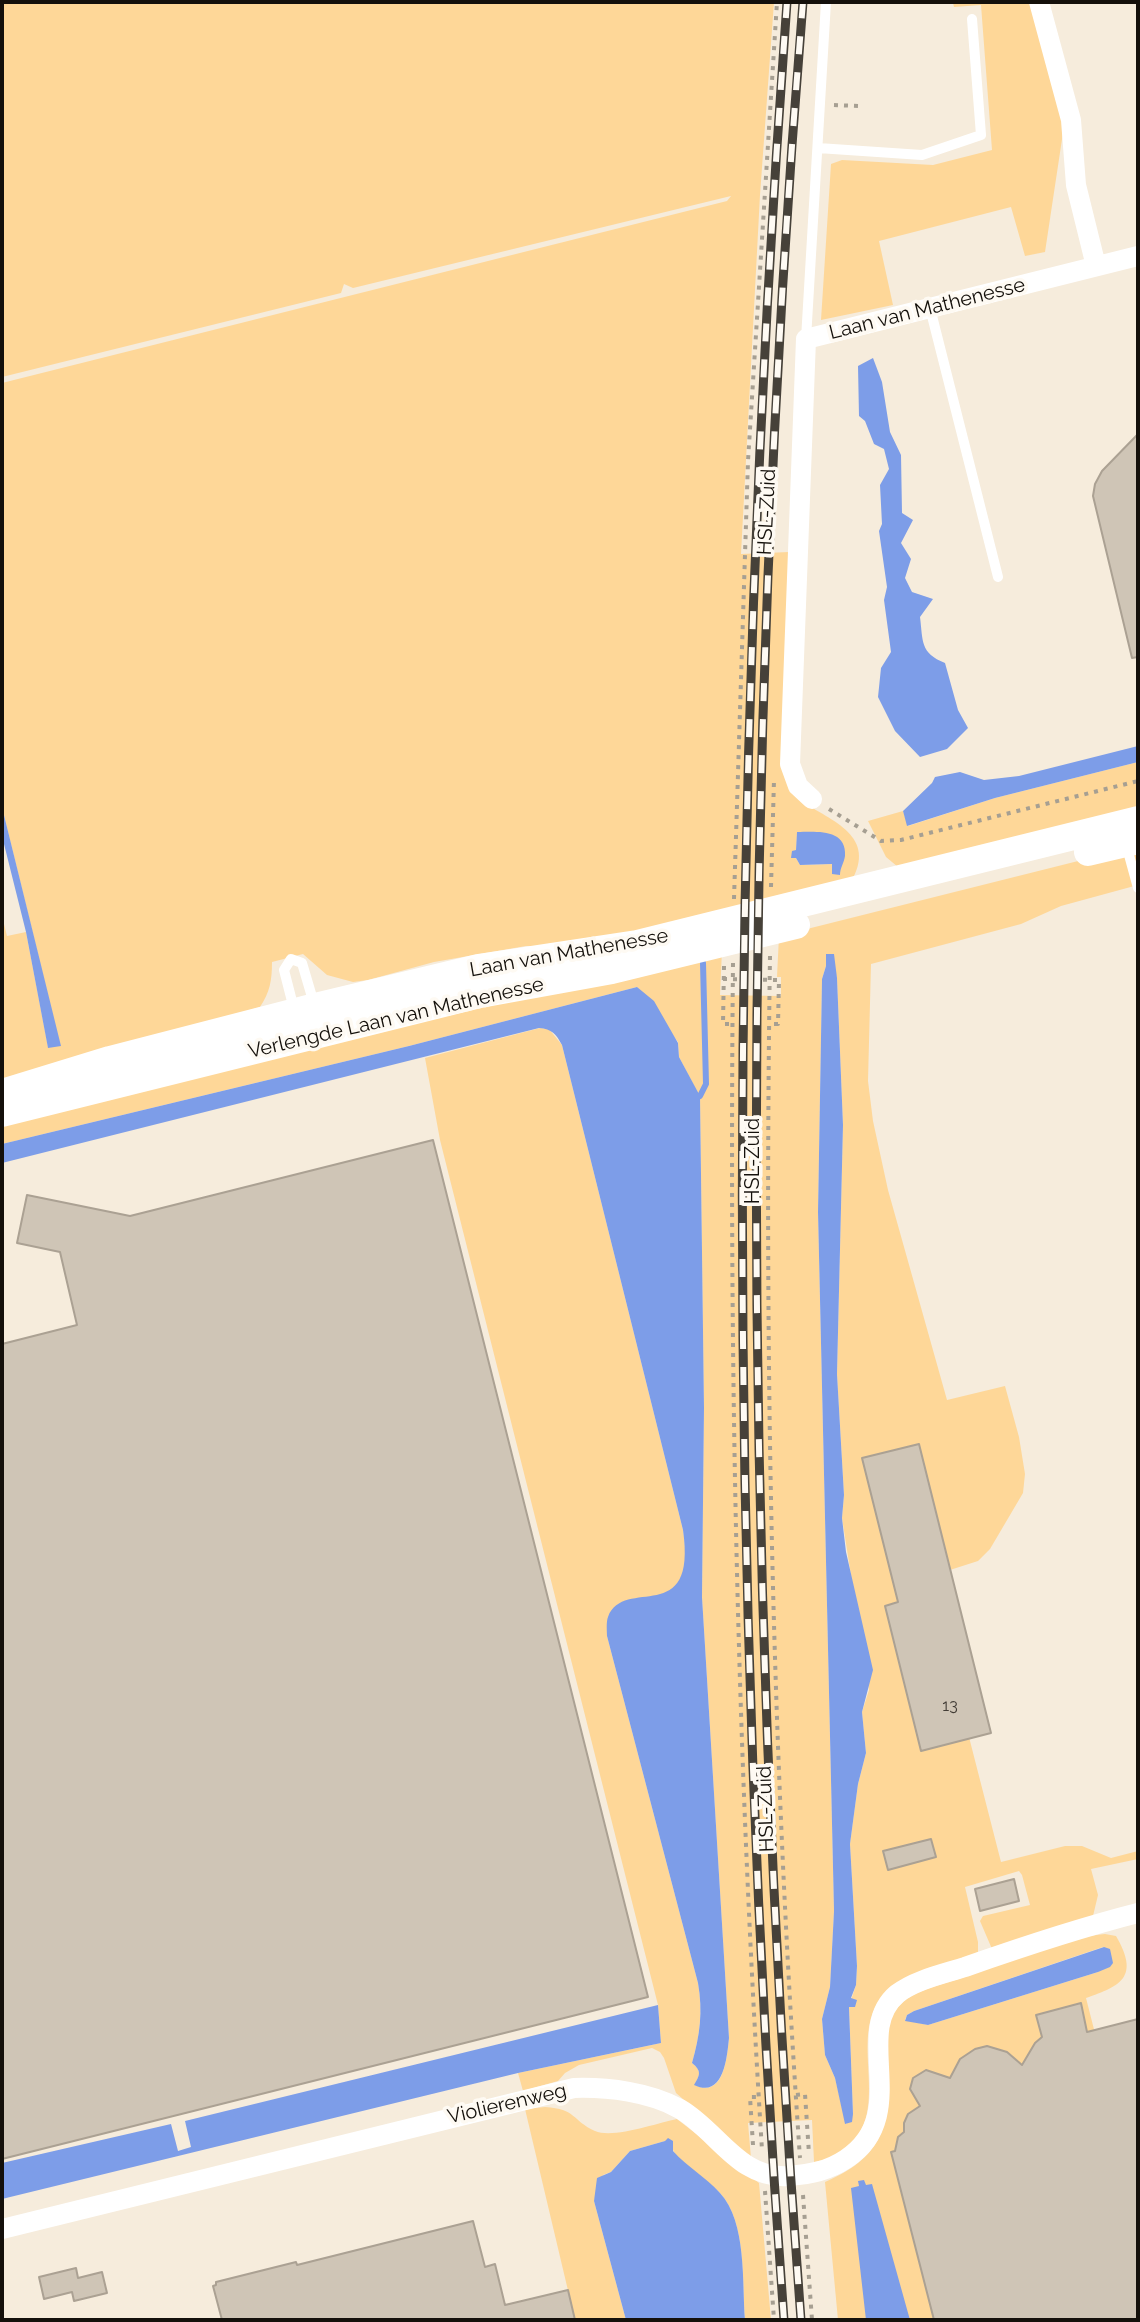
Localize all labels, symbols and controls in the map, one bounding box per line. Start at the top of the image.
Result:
street label: Laan van Mathenesse [827,273,1027,345]
street label: HSL-Zuid [753,468,781,556]
street label: Laan van Mathenesse [468,924,670,982]
street label: Verlengde Laan van Mathenesse [246,972,546,1064]
street label: HSL-Zuid [741,1118,765,1204]
house number: 13 [942,1696,958,1716]
street label: HSL-Zuid [752,1765,780,1853]
street label: Violierenweg [445,2079,569,2129]

